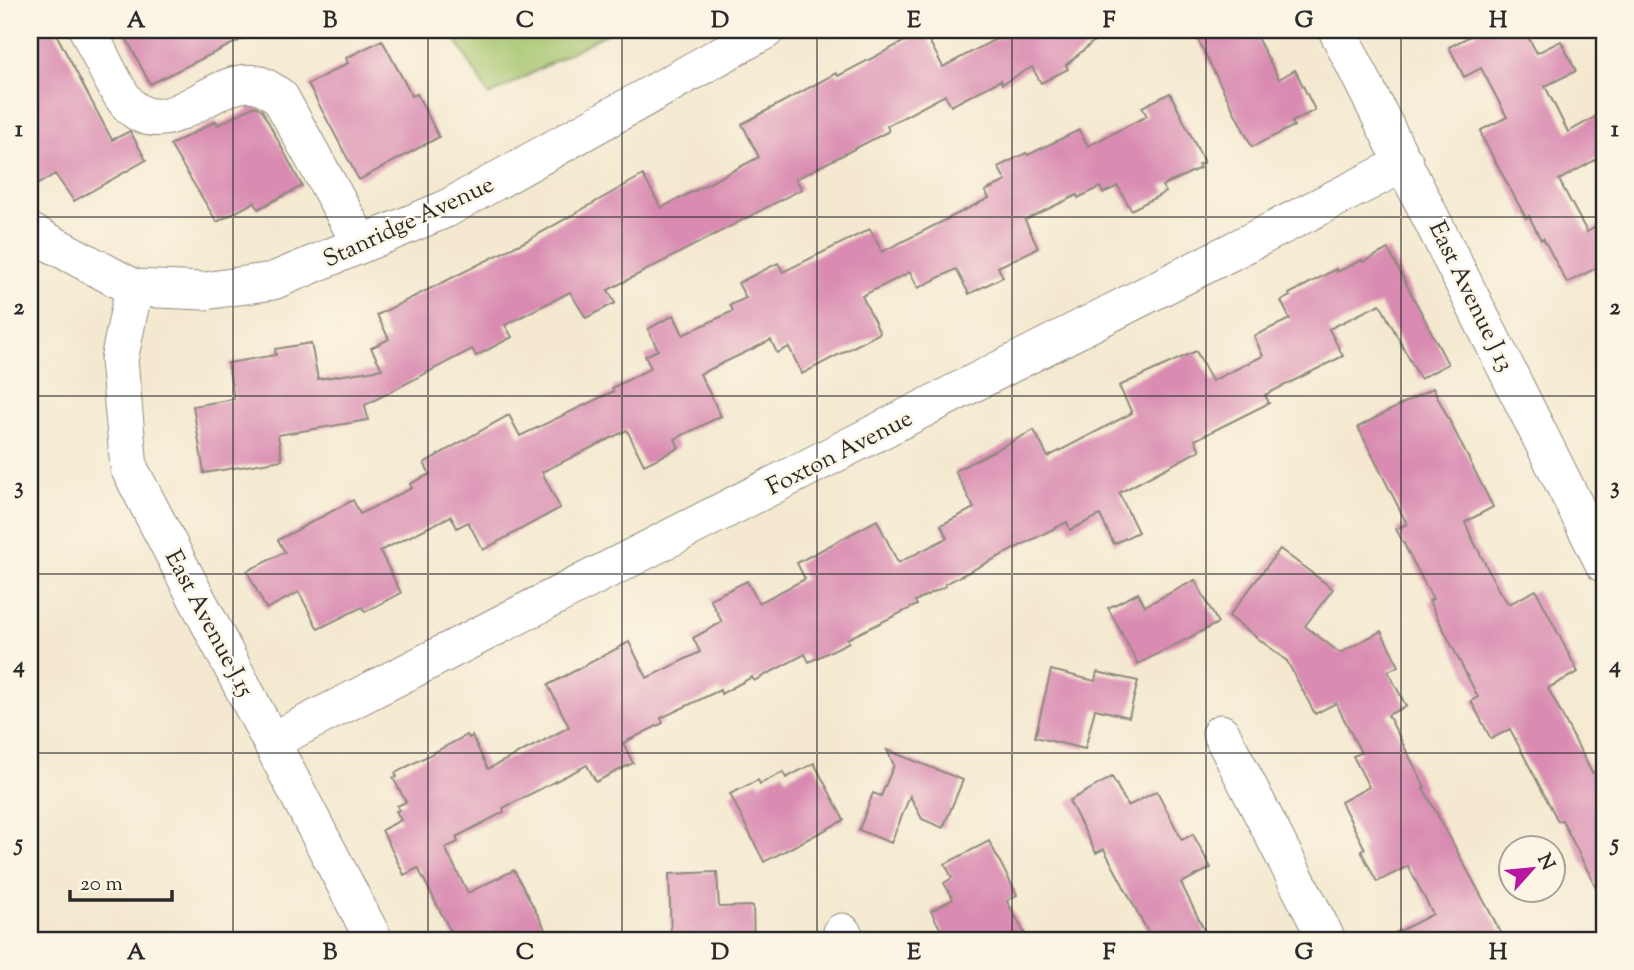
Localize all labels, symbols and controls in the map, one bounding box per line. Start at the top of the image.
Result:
text: A [127,5,146,38]
text: B [323,5,338,38]
text: C [516,5,534,38]
text: D [711,5,729,38]
text: E [907,5,921,38]
text: F [1103,5,1116,38]
text: G [1295,5,1314,38]
text: H [1489,5,1508,38]
text: 1 [15,114,23,147]
text: 1 [1611,114,1619,147]
street label: Stanridge Avenue [318,168,500,277]
street label: East Avenue J 13 [1419,216,1521,378]
text: 2 [14,292,25,325]
text: 2 [1610,292,1621,325]
street label: Foxton Avenue [761,402,919,505]
text: 3 [14,471,24,504]
text: 3 [1610,471,1620,504]
street label: East Avenue J 15 [155,544,261,703]
text: 4 [12,650,25,683]
text: 4 [1608,650,1621,683]
text: 5 [13,828,23,861]
text: 5 [1609,828,1619,861]
north arrow [1498,834,1568,904]
text: N [1529,850,1560,875]
scale bar [70,858,172,902]
text: 20 m [80,870,123,900]
text: A [127,937,146,970]
text: B [323,937,338,970]
text: C [516,937,534,970]
text: D [711,937,729,970]
text: E [907,937,921,970]
text: F [1103,937,1116,970]
text: G [1295,937,1314,970]
text: H [1489,937,1508,970]

